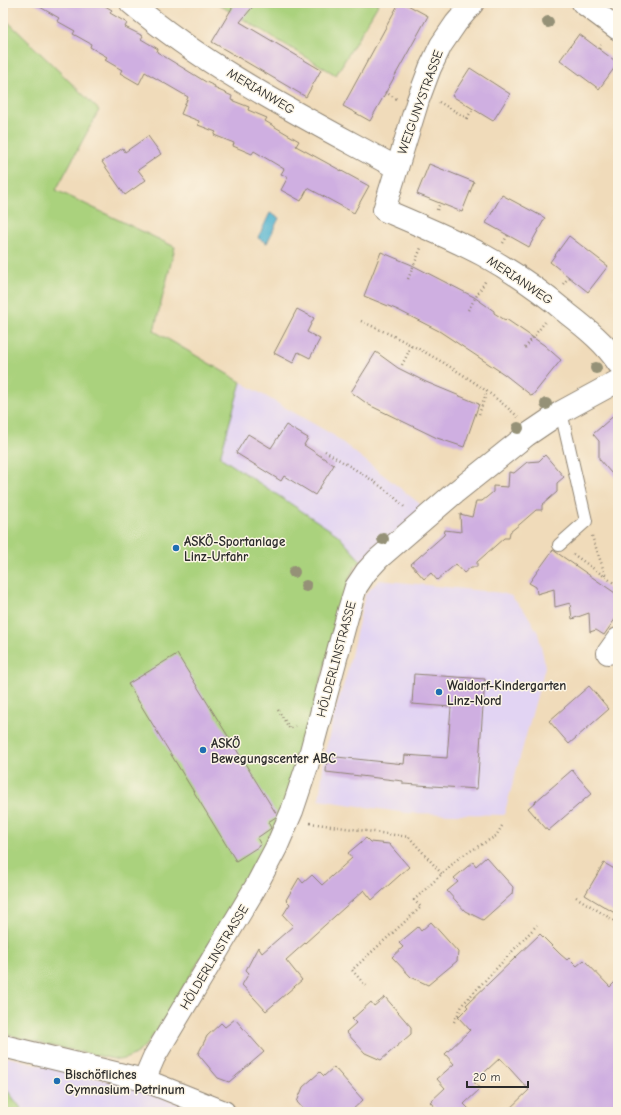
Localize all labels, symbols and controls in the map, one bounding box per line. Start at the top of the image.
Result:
street label: WEIGUNYSTRASSE [394,48,446,156]
street label: MERIANWEG [225,65,297,117]
street label: MERIANWEG [484,253,556,307]
place label: ASKÖ-Sportanlage Linz-Urfahr [184,534,286,564]
marker: ASKÖ-Sportanlage Linz-Urfahr [171,543,181,553]
street label: HÖLDERLINSTRASSE [312,599,359,719]
place label: Waldorf-Kindergarten Linz-Nord [447,678,566,708]
marker: Waldorf-Kindergarten Linz-Nord [434,687,444,697]
place label: ASKÖ Bewegungscenter ABC [211,736,336,766]
marker: ASKÖ Bewegungscenter ABC [198,745,208,755]
street label: HÖLDERLINSTRASSE [176,901,251,1012]
scale bar [467,1063,528,1089]
place label: Bischöfliches Gymnasium Petrinum [65,1067,185,1097]
text: 20 m [473,1070,501,1084]
marker: Bischöfliches Gymnasium Petrinum [52,1076,62,1086]

